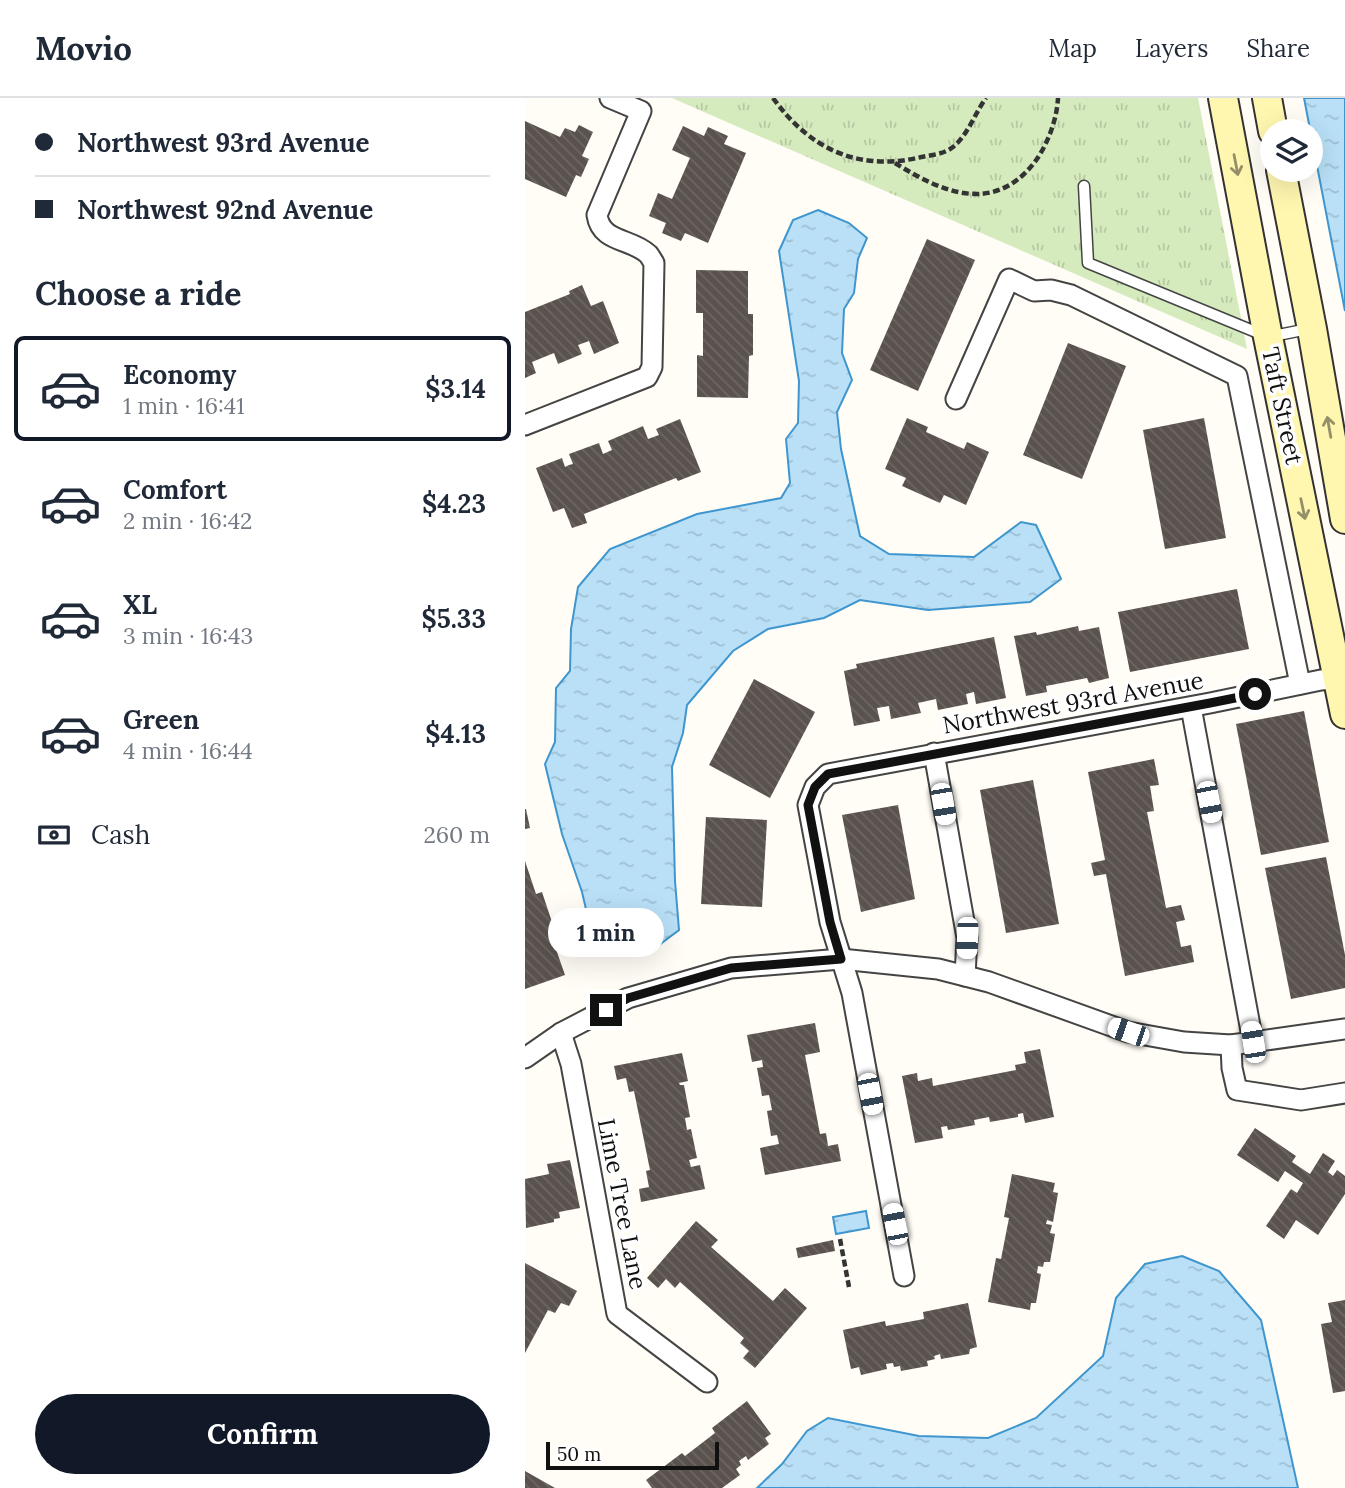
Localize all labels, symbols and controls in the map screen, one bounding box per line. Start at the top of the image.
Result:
text: Movio [35,27,132,69]
text: Map [1048,33,1097,64]
text: Layers [1135,33,1208,64]
text: Share [1246,33,1310,64]
map controls [1260,119,1323,182]
button: layers [1260,119,1323,182]
text: Northwest 93rd Avenue [77,126,370,159]
one-way arrow [1230,153,1243,176]
text: Northwest 92nd Avenue [77,193,373,226]
text: Choose a ride [35,273,242,314]
street label: Taft Street [1255,344,1310,468]
icon: car [39,357,102,420]
text: Economy [123,358,236,391]
text: $3.14 [425,372,486,405]
text: 1 min · 16:41 [123,391,245,420]
one-way arrow [1322,417,1335,439]
icon: car [39,472,102,535]
text: Comfort [123,473,227,506]
text: $4.23 [422,487,486,520]
one-way arrow [1297,497,1311,520]
text: 2 min · 16:42 [123,506,252,535]
icon: car [39,587,102,650]
text: XL [123,588,157,621]
text: $5.33 [421,602,486,635]
text: 3 min · 16:43 [123,621,253,650]
street label: Northwest 93rd Avenue [940,664,1206,741]
route start [1239,678,1271,710]
icon: car [39,702,102,765]
text: Green [123,703,199,736]
text: $4.13 [425,717,486,750]
text: 4 min · 16:44 [123,736,253,765]
car [1195,779,1224,825]
car [930,781,957,827]
icon: cash [35,816,73,854]
text: Cash [91,818,150,851]
text: 260 m [423,820,490,849]
callout: 1 min [548,908,664,958]
car [956,917,979,959]
text: 1 min [577,918,635,947]
route end [590,994,622,1026]
car [1105,1015,1152,1049]
car [1240,1020,1267,1064]
car [856,1071,885,1117]
street label: Lime Tree Lane [591,1116,654,1292]
car [881,1201,910,1247]
button: Confirm [35,1394,490,1474]
scale bar [546,1439,719,1471]
text: 50 m [557,1442,601,1466]

